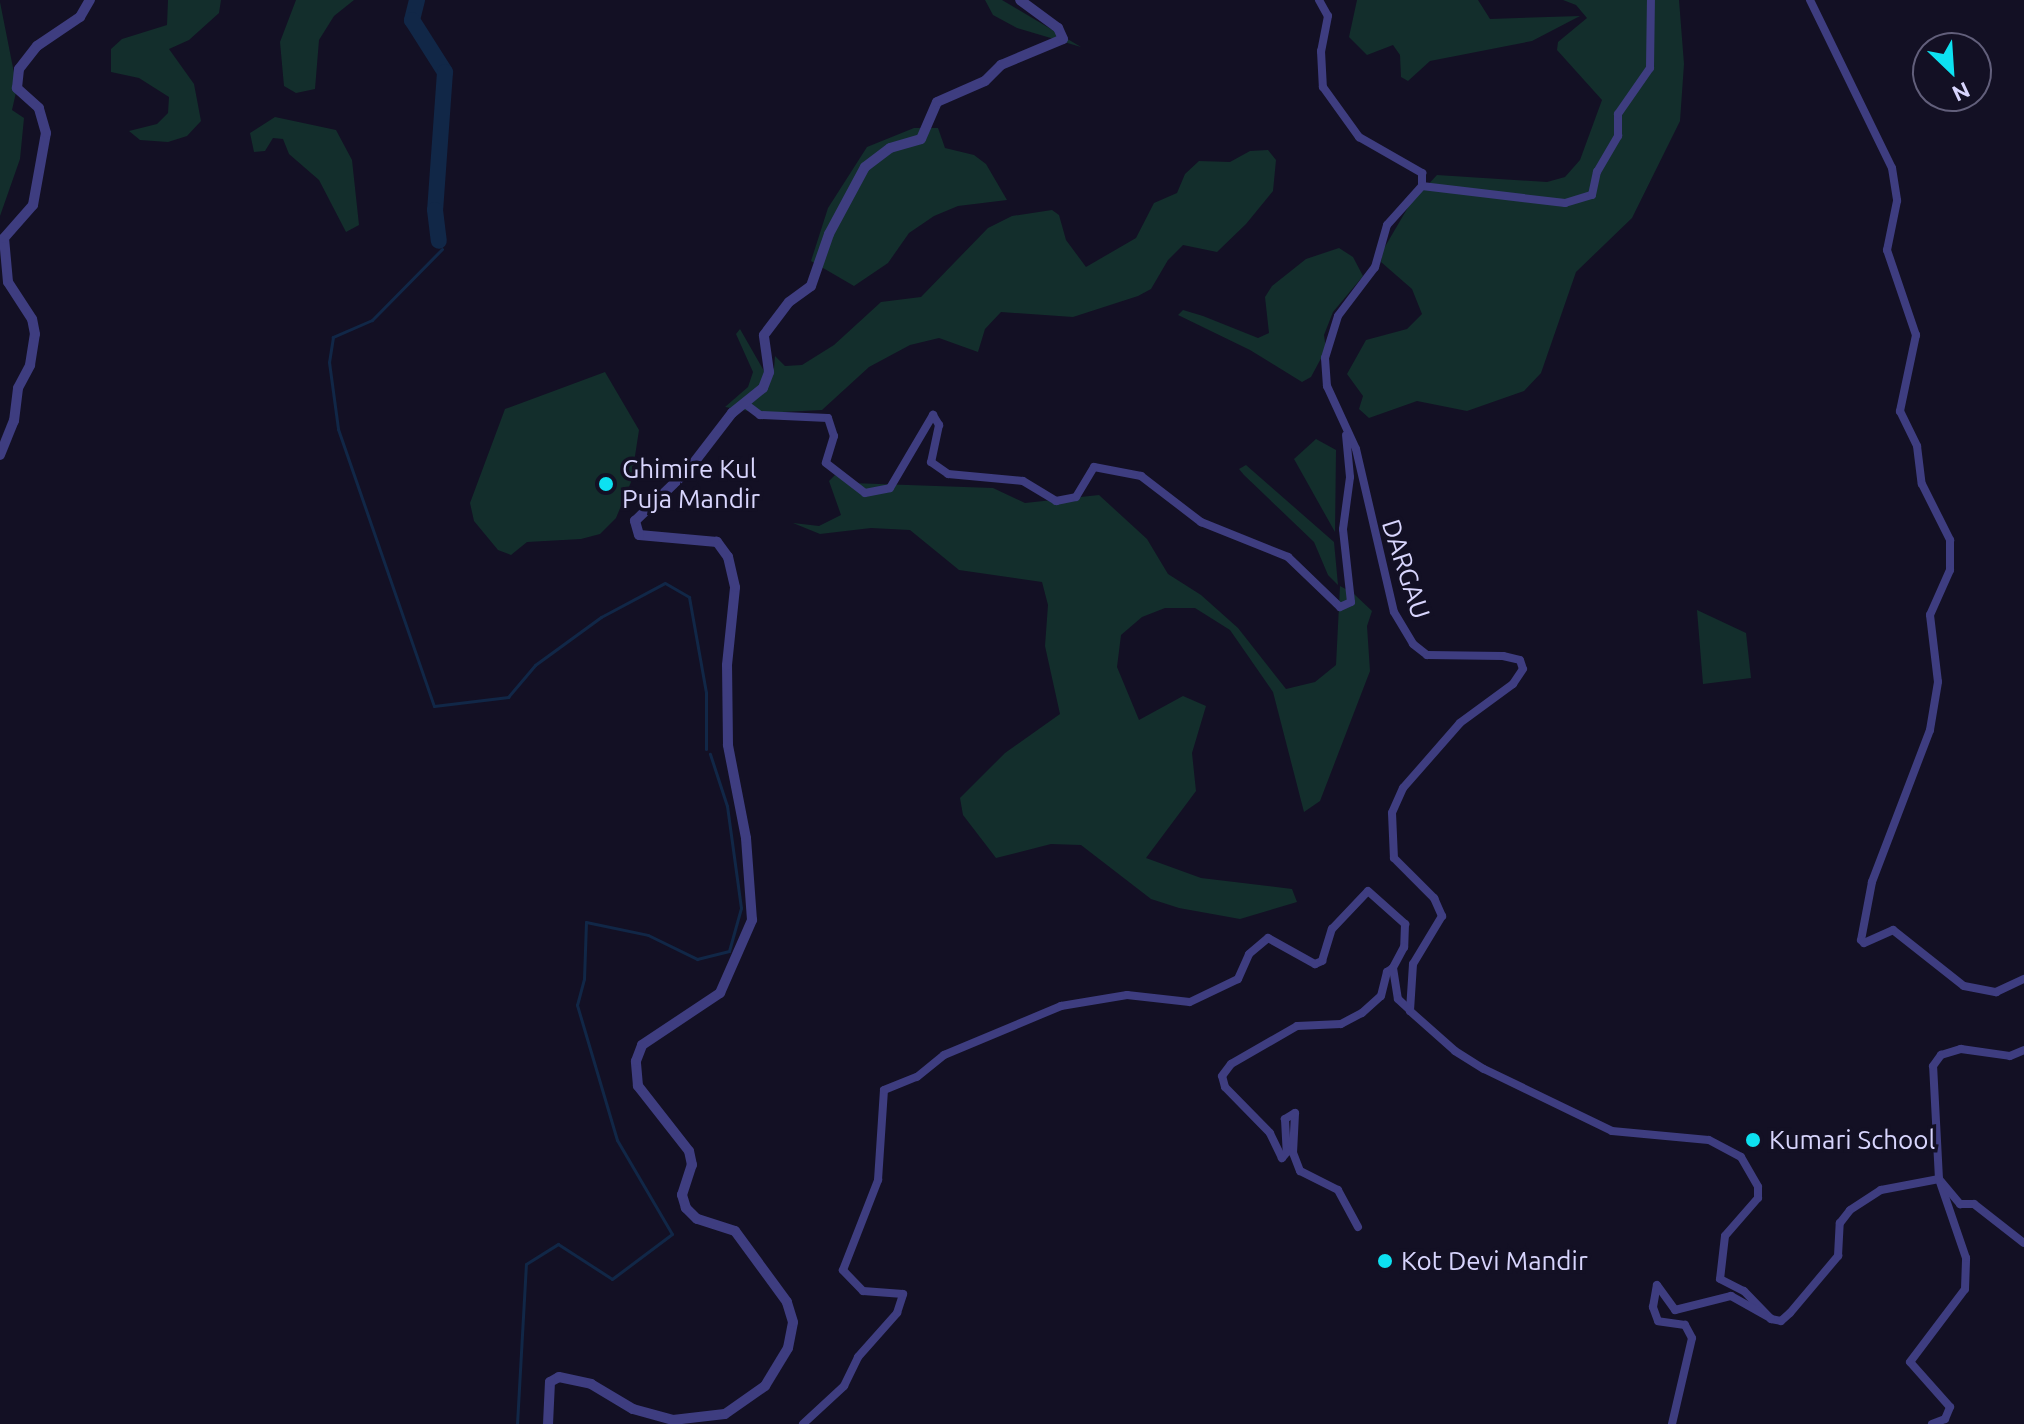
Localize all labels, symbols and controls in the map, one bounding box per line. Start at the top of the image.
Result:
north arrow [1912,32,1992,112]
text: N [1949,78,1974,107]
place label: Ghimire Kul Puja Mandir [622,453,760,514]
marker: Ghimire Kul Puja Mandir [597,475,615,493]
street label: DARGAU [1375,515,1437,623]
place label: Kumari School [1769,1124,1935,1156]
marker: Kumari School [1744,1131,1762,1149]
place label: Kot Devi Mandir [1401,1245,1588,1277]
marker: Kot Devi Mandir [1376,1252,1394,1270]

